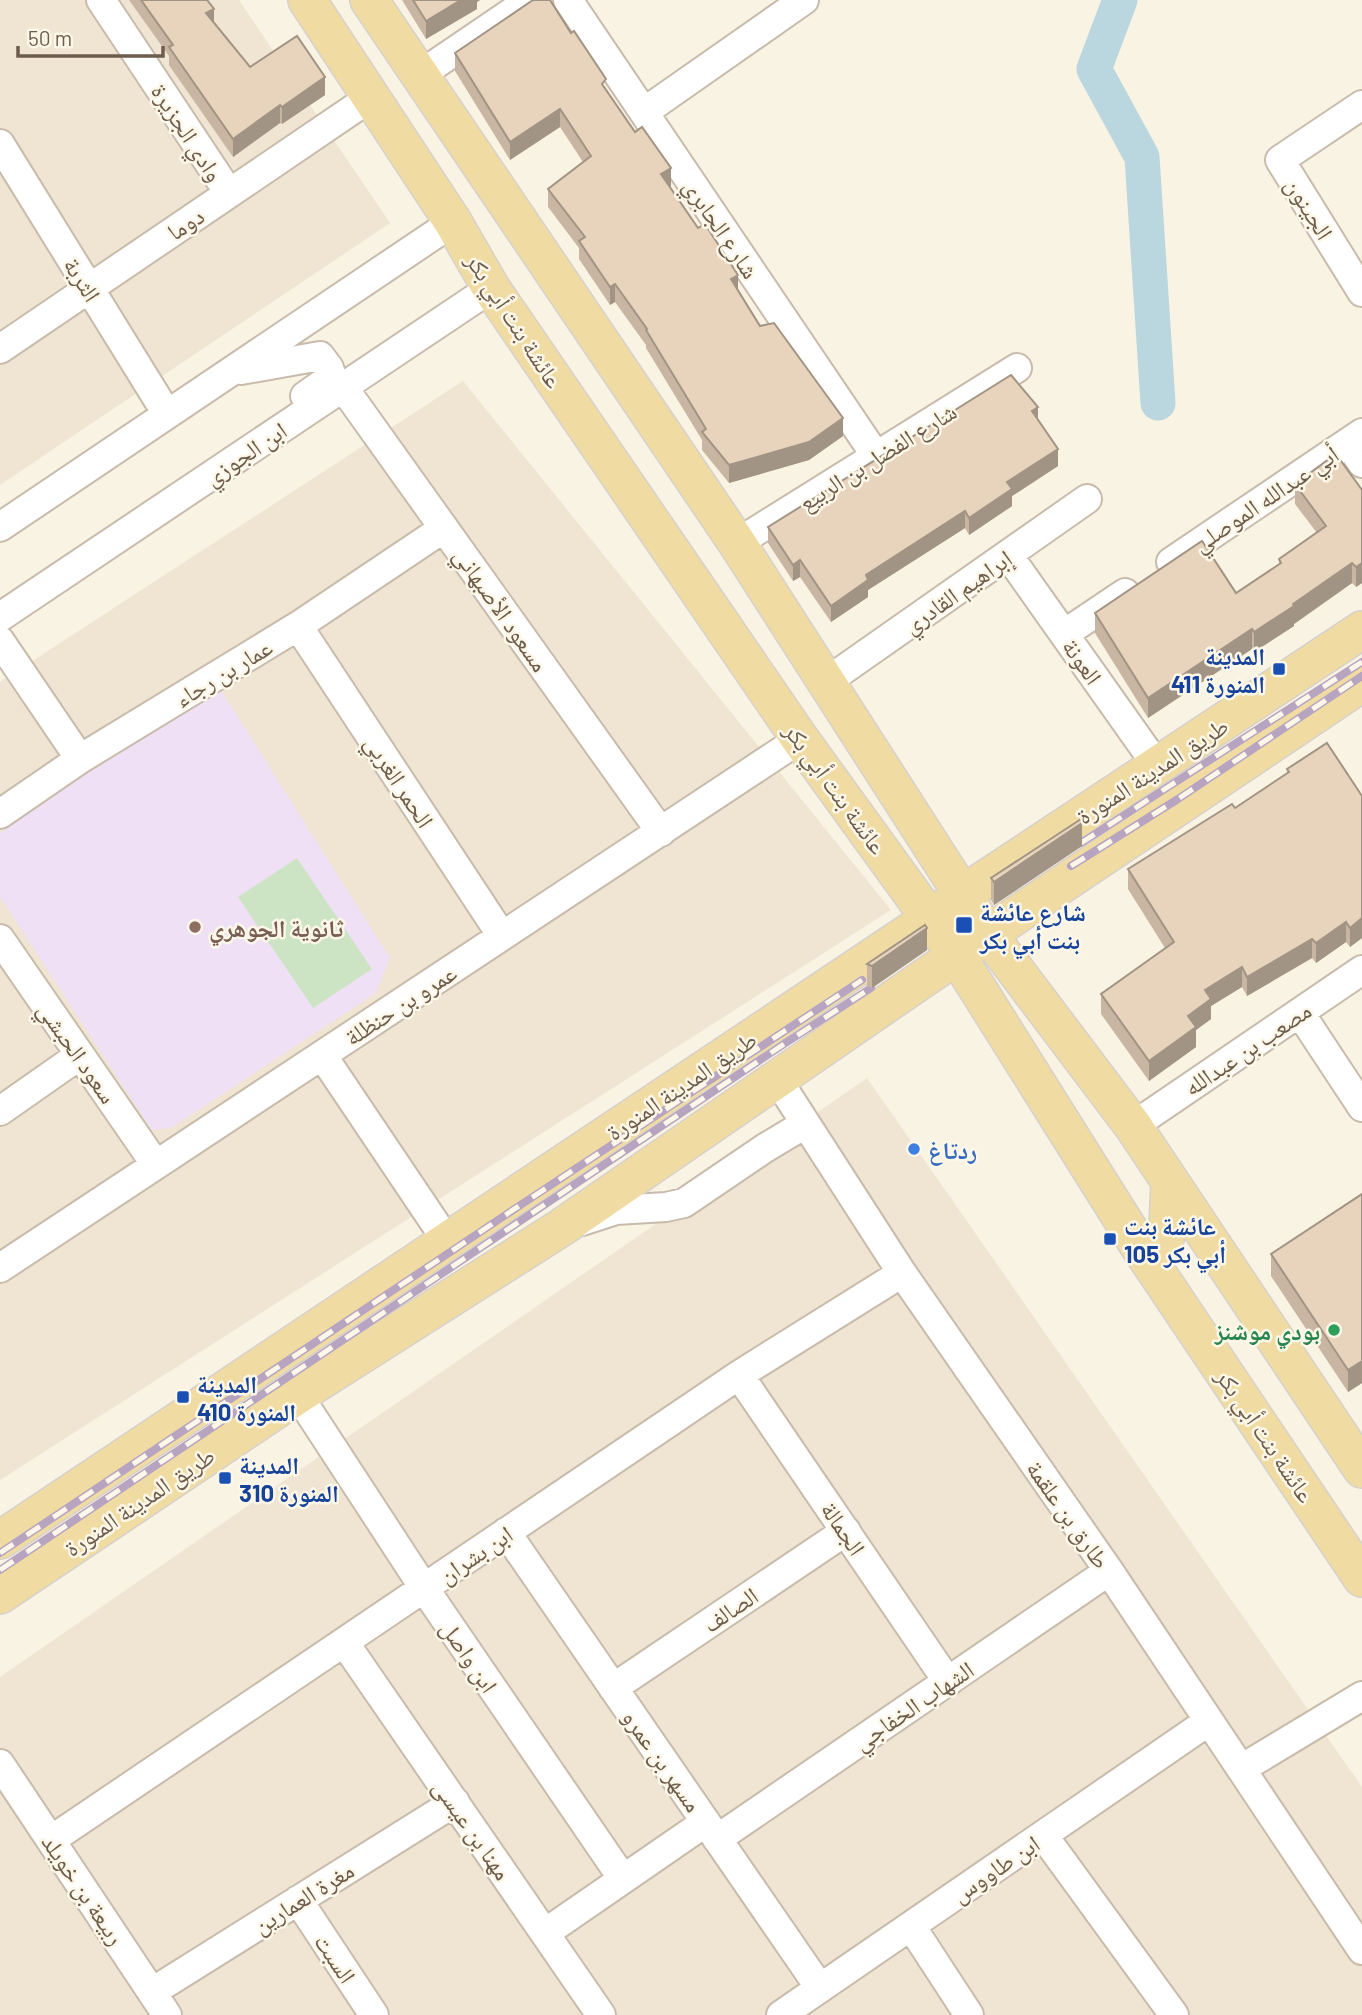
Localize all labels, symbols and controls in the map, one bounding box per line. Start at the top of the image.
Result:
scale bar [18,14,163,58]
text: 50 m [28,25,72,50]
street label: وادي الجزيرة [141,78,230,190]
street label: شارع الجابري [673,172,766,287]
street label: الجينون [1279,172,1340,245]
street label: دوما [161,200,209,246]
street label: عائشة بنت أبي بكر [455,246,569,396]
street label: الثربة [58,252,108,307]
street label: شارع الفضل بن الربيع [793,396,962,518]
street label: ابن الجوزي [198,415,295,496]
street label: أبي عبدالله الموصلي [1187,439,1347,562]
street label: مسعود الأصبهاني [444,541,555,680]
street label: إبراهيم القادري [897,543,1021,644]
street label: عمار بن رجاء [169,632,278,713]
street label: العونة [1057,632,1109,690]
place label: المدينة المنورة 411 [1171,641,1265,698]
marker: المدينة المنورة 411 [1271,661,1287,677]
street label: طريق المدينة المنورة [1071,710,1234,831]
street label: عائشة بنت أبي بكر [773,716,893,863]
street label: الحمر الغربي [354,729,441,836]
place label: شارع عائشة بنت أبي بكر [979,897,1086,959]
place label: ثانوية الجوهري [209,913,344,947]
marker: شارع عائشة بنت أبي بكر [954,915,974,935]
marker: ثانوية الجوهري [187,919,203,935]
street label: عمرو بن حنظلة [339,957,462,1052]
street label: سعود الحبشي [27,995,124,1112]
street label: مصعب بن عبدالله [1178,995,1317,1102]
street label: طريق المدينة المنورة [600,1024,762,1147]
place label: ردتاغ [928,1135,977,1166]
marker: ردتاغ [906,1141,922,1157]
place label: عائشة بنت أبي بكر 105 [1124,1211,1226,1273]
marker: عائشة بنت أبي بكر 105 [1102,1231,1118,1247]
place label: بودي موشنز [1214,1316,1320,1350]
marker: بودي موشنز [1326,1322,1342,1338]
street label: عائشة بنت أبي بكر [1205,1362,1321,1511]
place label: المدينة المنورة 410 [197,1369,296,1426]
marker: المدينة المنورة 410 [175,1389,191,1405]
street label: طريق المدينة المنورة [58,1440,220,1563]
place label: المدينة المنورة 310 [239,1450,339,1507]
street label: طارق بن علقمة [1020,1454,1117,1574]
marker: المدينة المنورة 310 [217,1470,233,1486]
street label: الجمالة [815,1496,872,1561]
street label: ابن بشران [432,1519,518,1590]
street label: الصالف [697,1580,763,1638]
street label: ابن واصل [434,1614,505,1698]
street label: الشهاب الخفاجي [847,1654,982,1761]
street label: مسهر بن عمرو [616,1703,709,1818]
street label: مهنا بن عيسى [427,1773,518,1886]
street label: ربيعة بن خويلد [35,1828,132,1951]
street label: ابن طاووس [946,1828,1045,1909]
street label: مغرة العمارين [247,1855,359,1940]
street label: السبت [308,1928,363,1989]

